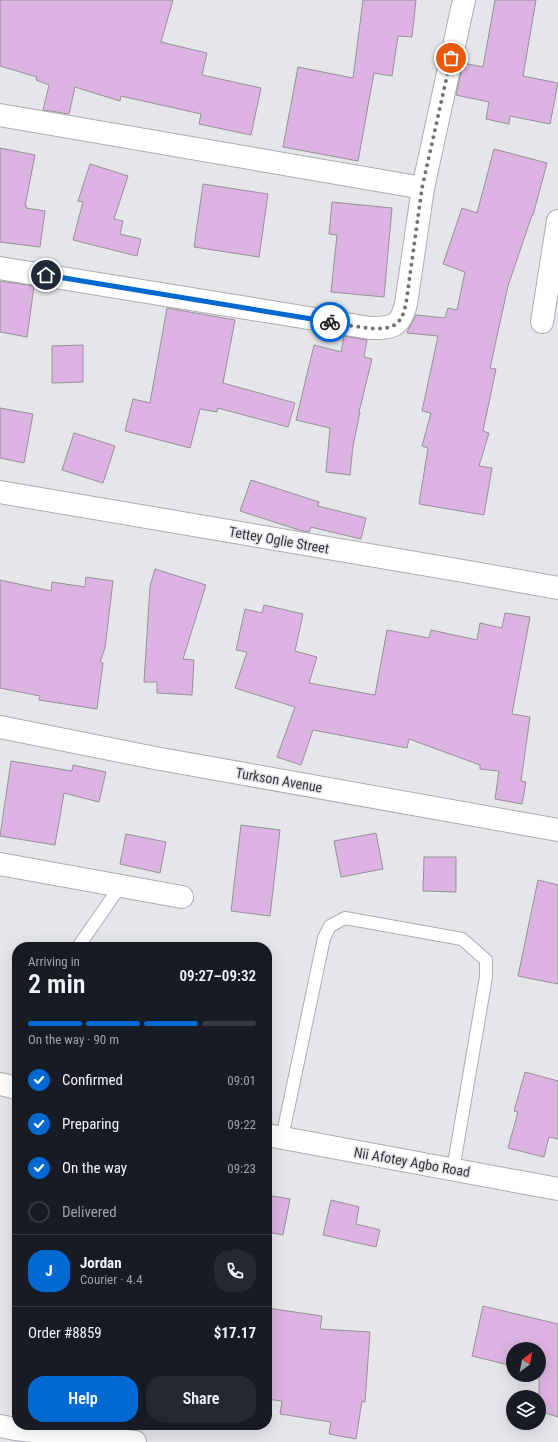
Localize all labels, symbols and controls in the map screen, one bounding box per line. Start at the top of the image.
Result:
pin [434,41,468,75]
icon: bag [440,47,462,69]
pin [29,258,63,292]
icon: home [35,264,57,286]
courier [310,302,350,342]
icon: bike [319,311,341,333]
street label: Tettey Oglie Street [228,523,330,557]
street label: Turkson Avenue [234,765,324,796]
text: Arriving in [28,954,80,969]
text: 09:27–09:32 [179,967,256,985]
text: 2 min [28,969,86,999]
text: On the way · 90 m [28,1032,119,1047]
icon: check [28,1069,50,1091]
text: Confirmed [62,1071,123,1089]
text: 09:01 [227,1073,256,1088]
icon: check [28,1113,50,1135]
text: Preparing [62,1115,119,1133]
text: 09:22 [227,1117,256,1132]
street label: Nii Afotey Agbo Road [353,1144,471,1180]
icon: check [28,1157,50,1179]
text: On the way [62,1159,127,1177]
text: 09:23 [227,1161,256,1176]
text: Delivered [62,1203,117,1221]
button: phone [214,1250,256,1292]
text: Jordan [80,1254,122,1272]
text: J [45,1262,53,1280]
text: Courier · 4.4 [80,1272,143,1287]
text: Order #8859 [28,1324,102,1342]
text: $17.17 [214,1324,256,1342]
north arrow [506,1342,546,1382]
map controls [506,1342,546,1430]
button: Help [28,1376,138,1422]
button: Share [146,1376,256,1422]
button: layers [506,1390,546,1430]

